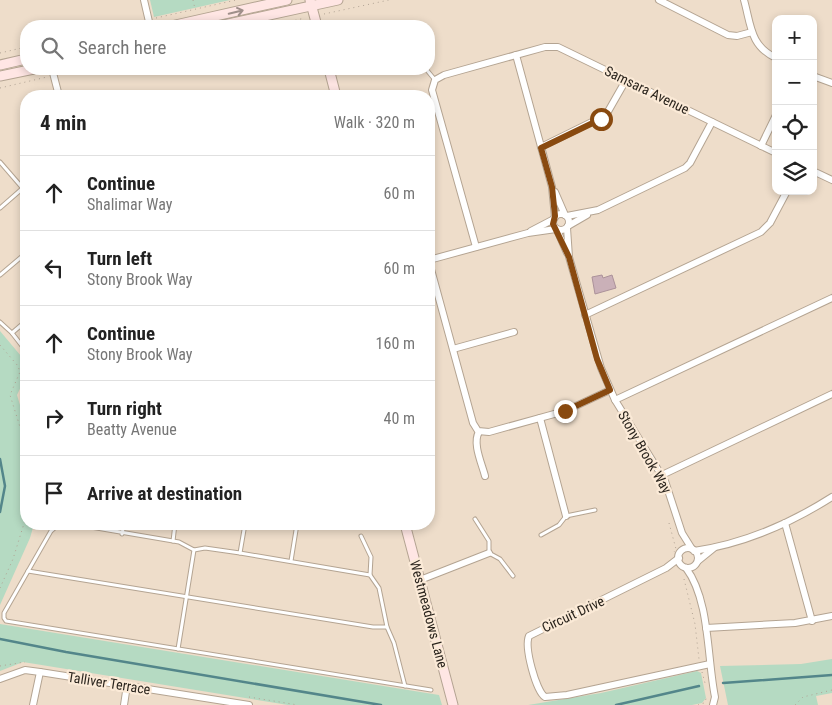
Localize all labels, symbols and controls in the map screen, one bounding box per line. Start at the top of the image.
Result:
one-way arrow [228,6,244,16]
map controls [772,15,817,195]
button: + [772,15,817,60]
search box [20,20,435,75]
icon: search [38,34,66,62]
text: Search here [78,36,166,59]
button: − [772,60,817,105]
street label: Samsara Avenue [602,63,692,118]
button: locate [772,105,817,150]
route start [590,108,613,131]
text: 4 min [40,111,87,135]
text: Walk · 320 m [334,113,415,132]
button: layers [772,150,817,195]
text: Continue [87,172,155,195]
icon: ahead [40,179,68,207]
text: 60 m [383,184,415,203]
text: Shalimar Way [87,195,172,214]
text: Turn left [87,247,152,270]
icon: left [40,254,68,282]
text: 60 m [383,259,415,278]
text: Stony Brook Way [87,270,193,289]
text: Continue [87,322,155,345]
icon: ahead [40,329,68,357]
text: 160 m [376,334,415,353]
text: Stony Brook Way [87,345,193,364]
text: Turn right [87,397,162,420]
route end [554,400,577,423]
icon: right [40,404,68,432]
street label: Stony Brook Way [615,408,675,496]
text: 40 m [383,409,415,428]
text: Beatty Avenue [87,420,177,439]
icon: arrive [40,479,68,507]
text: Arrive at destination [87,482,242,505]
street label: Westmeadows Lane [407,558,451,670]
street label: Circuit Drive [539,592,607,635]
street label: Talliver Terrace [66,669,152,698]

